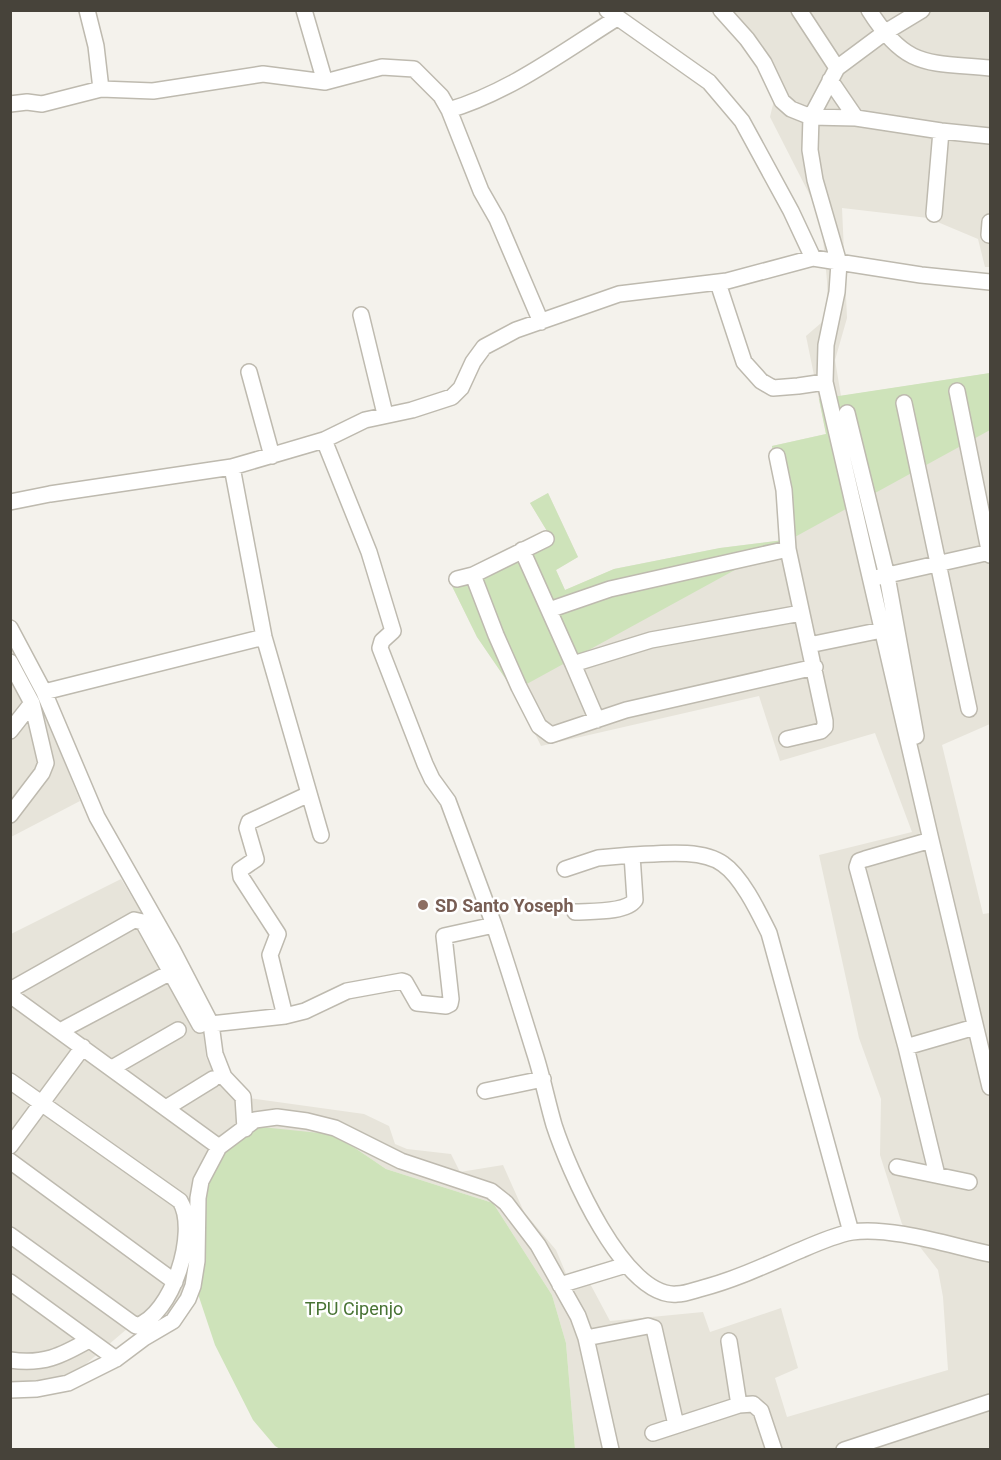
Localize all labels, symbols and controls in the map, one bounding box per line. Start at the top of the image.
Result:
place label: SD Santo Yoseph [435,895,573,916]
marker: SD Santo Yoseph [416,898,430,912]
park label: TPU Cipenjo [305,1298,403,1319]

